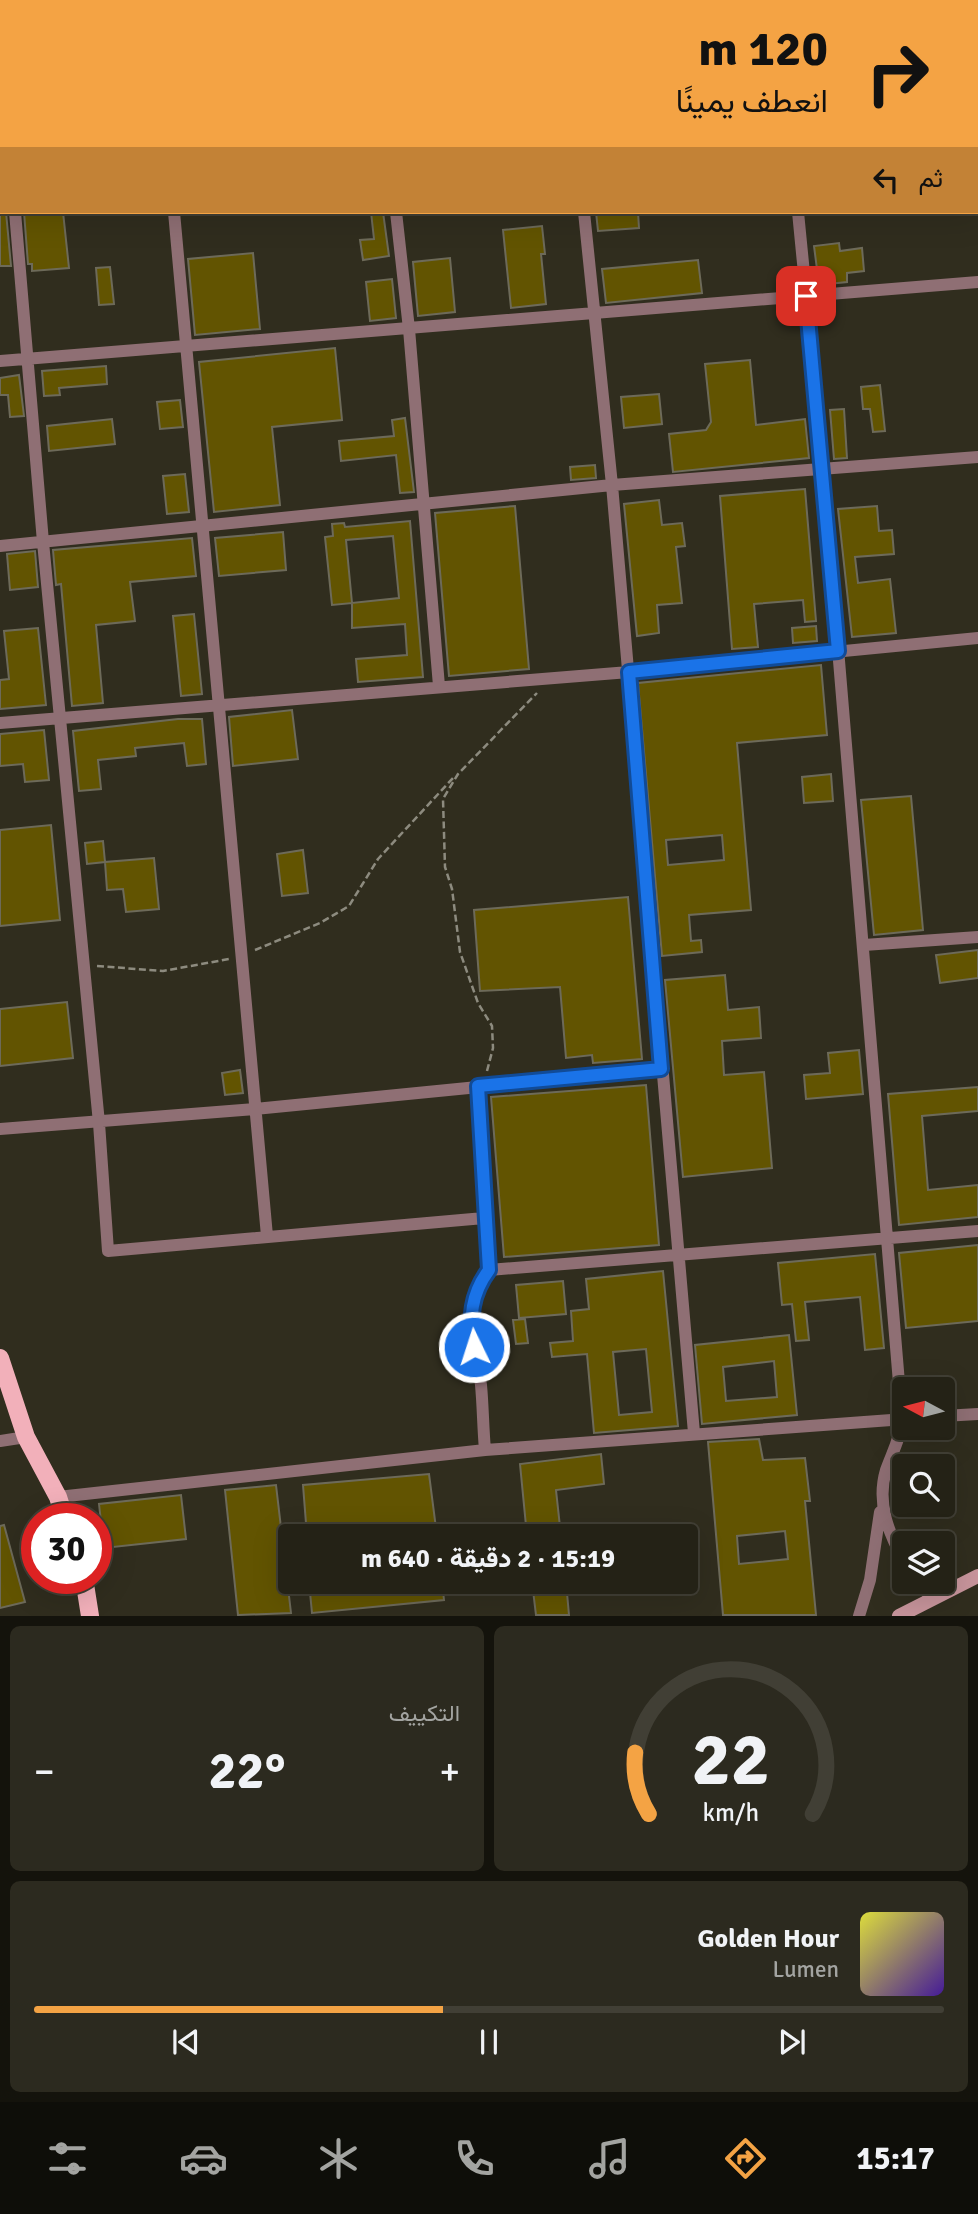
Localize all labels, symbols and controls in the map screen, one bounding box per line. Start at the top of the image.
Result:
text: 120 m [698,19,828,79]
icon: right [852,28,943,119]
text: انعطف يمينًا [676,82,828,121]
icon: left [867,161,905,199]
text: ثم [919,163,943,195]
pin [776,266,836,326]
icon: arrive [787,277,825,315]
position arrow [437,1310,511,1384]
north arrow [892,1377,956,1440]
map controls [892,1377,955,1594]
button: search [892,1454,955,1517]
speed limit sign: 30 [21,1503,112,1594]
button: layers [892,1531,955,1594]
text: 15:19 · 2 دقيقة · 640 m [361,1543,615,1575]
text: التكييف [389,1699,460,1728]
text: 22 [692,1717,770,1806]
text: 22° [209,1739,285,1803]
text: − [34,1748,55,1795]
text: + [439,1748,460,1795]
text: km/h [703,1797,759,1828]
text: Golden Hour [698,1923,839,1955]
text: Lumen [773,1955,839,1984]
icon: previous [167,2023,205,2061]
icon: pause [470,2023,508,2061]
icon: next [773,2023,811,2061]
icon: filters [43,2134,92,2183]
icon: car [179,2134,228,2183]
icon: climate [314,2134,363,2183]
icon: phone [450,2134,499,2183]
icon: music [585,2134,634,2183]
icon: directions [721,2134,770,2183]
text: 15:17 [856,2139,935,2178]

